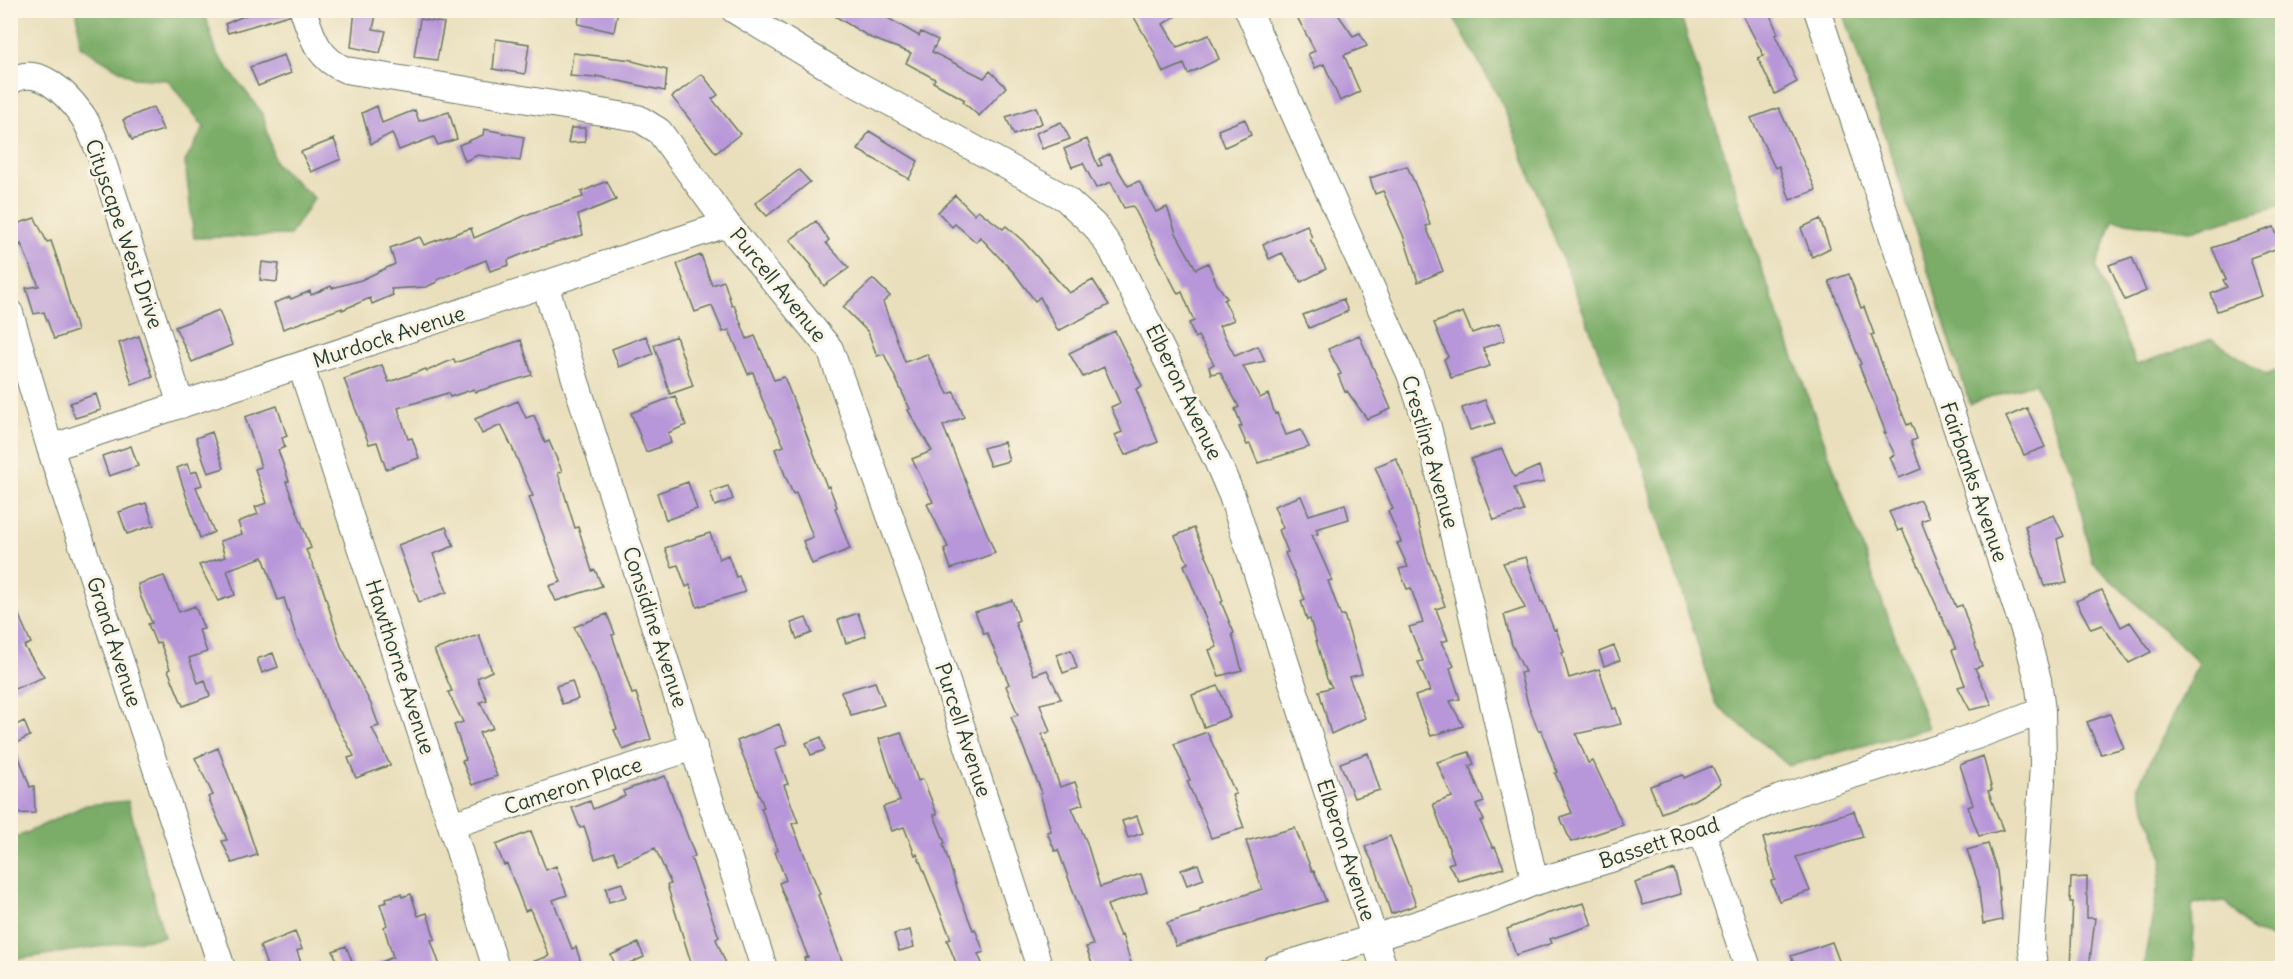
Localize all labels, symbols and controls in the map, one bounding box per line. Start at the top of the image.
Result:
street label: Cityscape West Drive [79,135,170,332]
street label: Purcell Avenue [724,222,833,347]
street label: Murdock Avenue [309,299,468,374]
street label: Elberon Avenue [1140,319,1229,464]
street label: Crestline Avenue [1396,372,1465,531]
street label: Fairbanks Avenue [1934,398,2015,565]
street label: Considine Avenue [617,543,694,711]
street label: Grand Avenue [81,573,148,710]
street label: Hawthorne Avenue [360,576,441,758]
street label: Purcell Avenue [929,659,998,800]
street label: Cameron Place [500,751,645,821]
street label: Elberon Avenue [1311,775,1382,924]
street label: Bassett Road [1595,810,1722,875]

